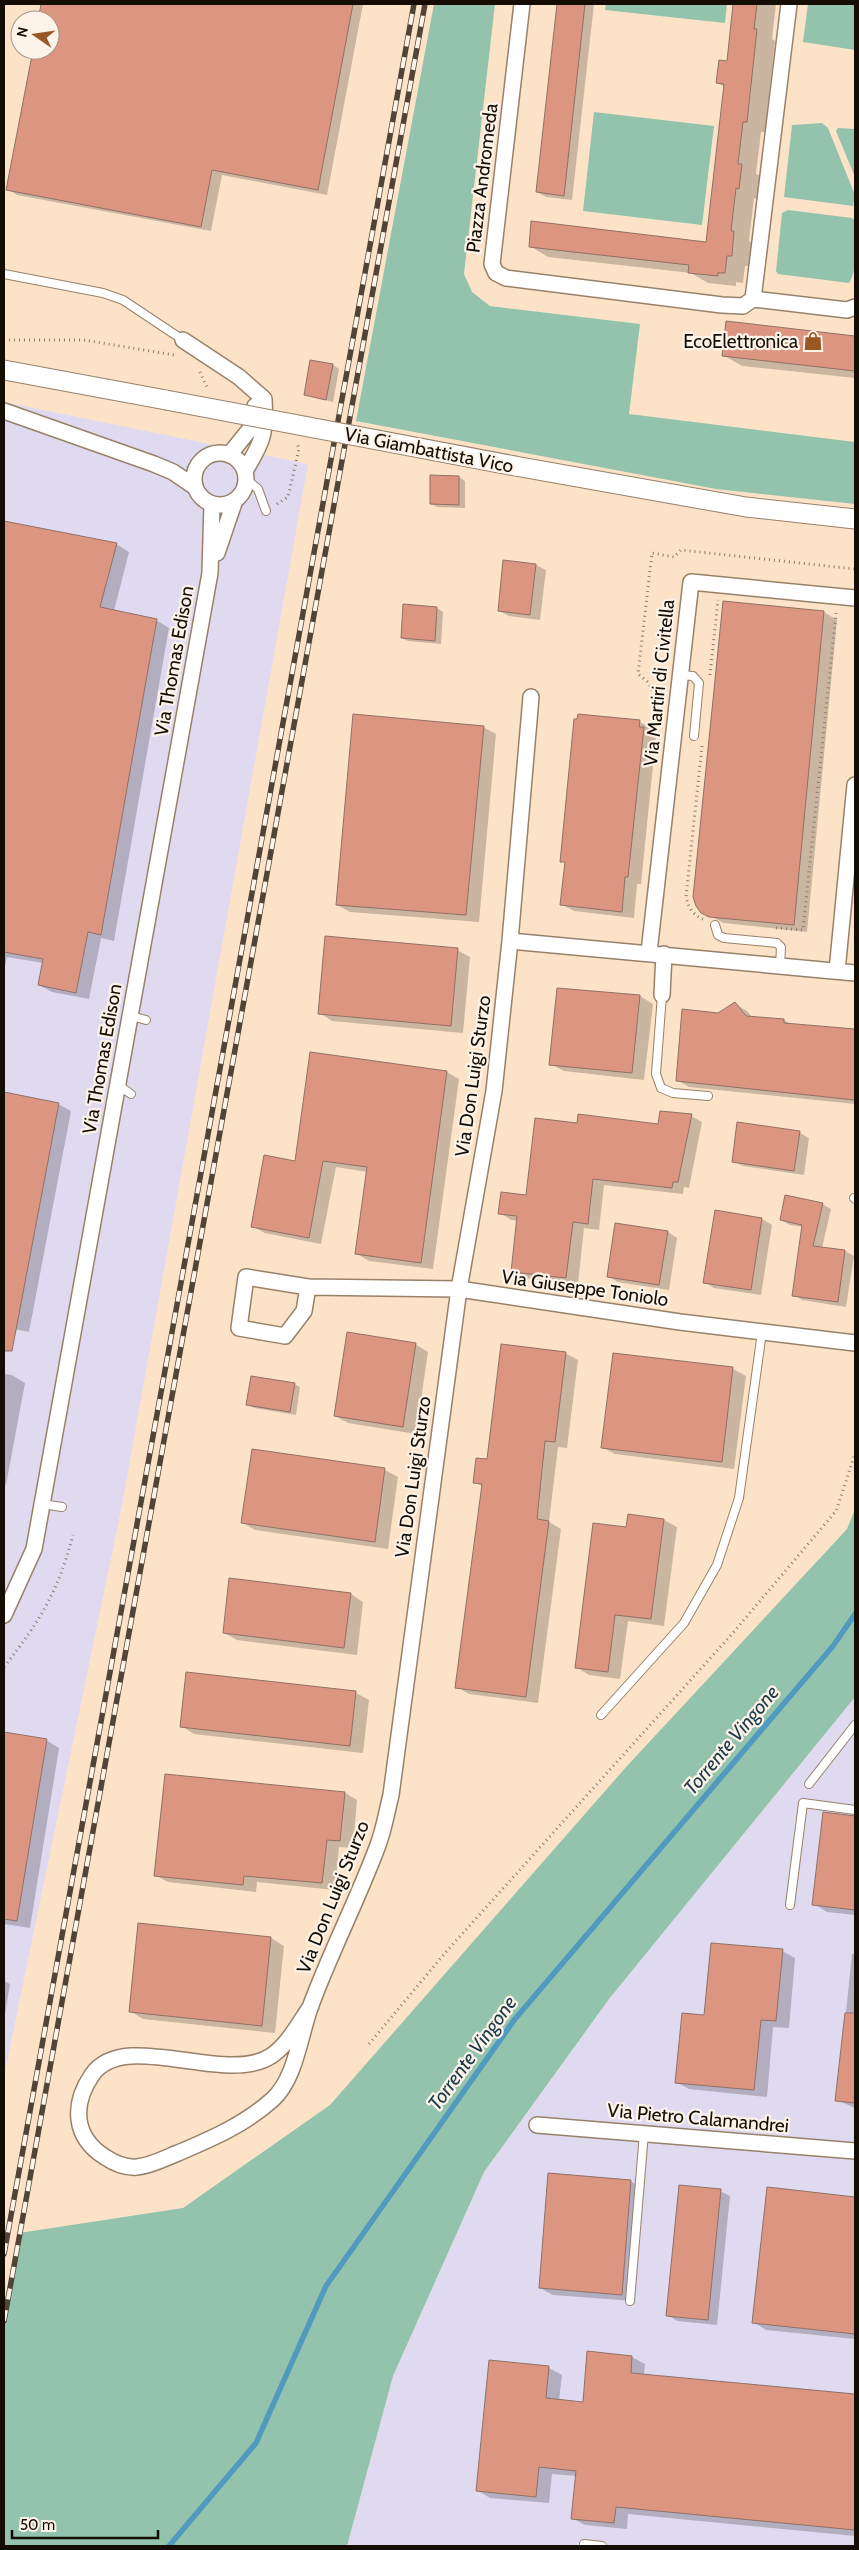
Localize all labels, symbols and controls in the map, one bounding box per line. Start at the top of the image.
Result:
north arrow [10,10,60,60]
text: N [12,25,32,39]
street label: Piazza Andromeda [461,102,503,254]
place label: EcoElettronica [683,330,798,353]
shop icon: EcoElettronica [802,330,824,352]
street label: Via Giambattista Vico [343,422,515,478]
street label: Via Thomas Edison [149,584,199,738]
street label: Via Martiri di Civitella [639,598,679,768]
street label: Via Thomas Edison [77,982,127,1136]
street label: Via Don Luigi Sturzo [450,994,496,1158]
street label: Via Giuseppe Toniolo [500,1265,670,1311]
street label: Via Don Luigi Sturzo [390,1395,436,1559]
water label: Torrente Vingone [678,1680,784,1800]
street label: Via Don Luigi Sturzo [292,1817,374,1977]
water label: Torrente Vingone [423,1991,521,2115]
street label: Via Pietro Calamandrei [606,2099,790,2137]
scale bar [12,2508,159,2540]
text: 50 m [20,2516,55,2534]

